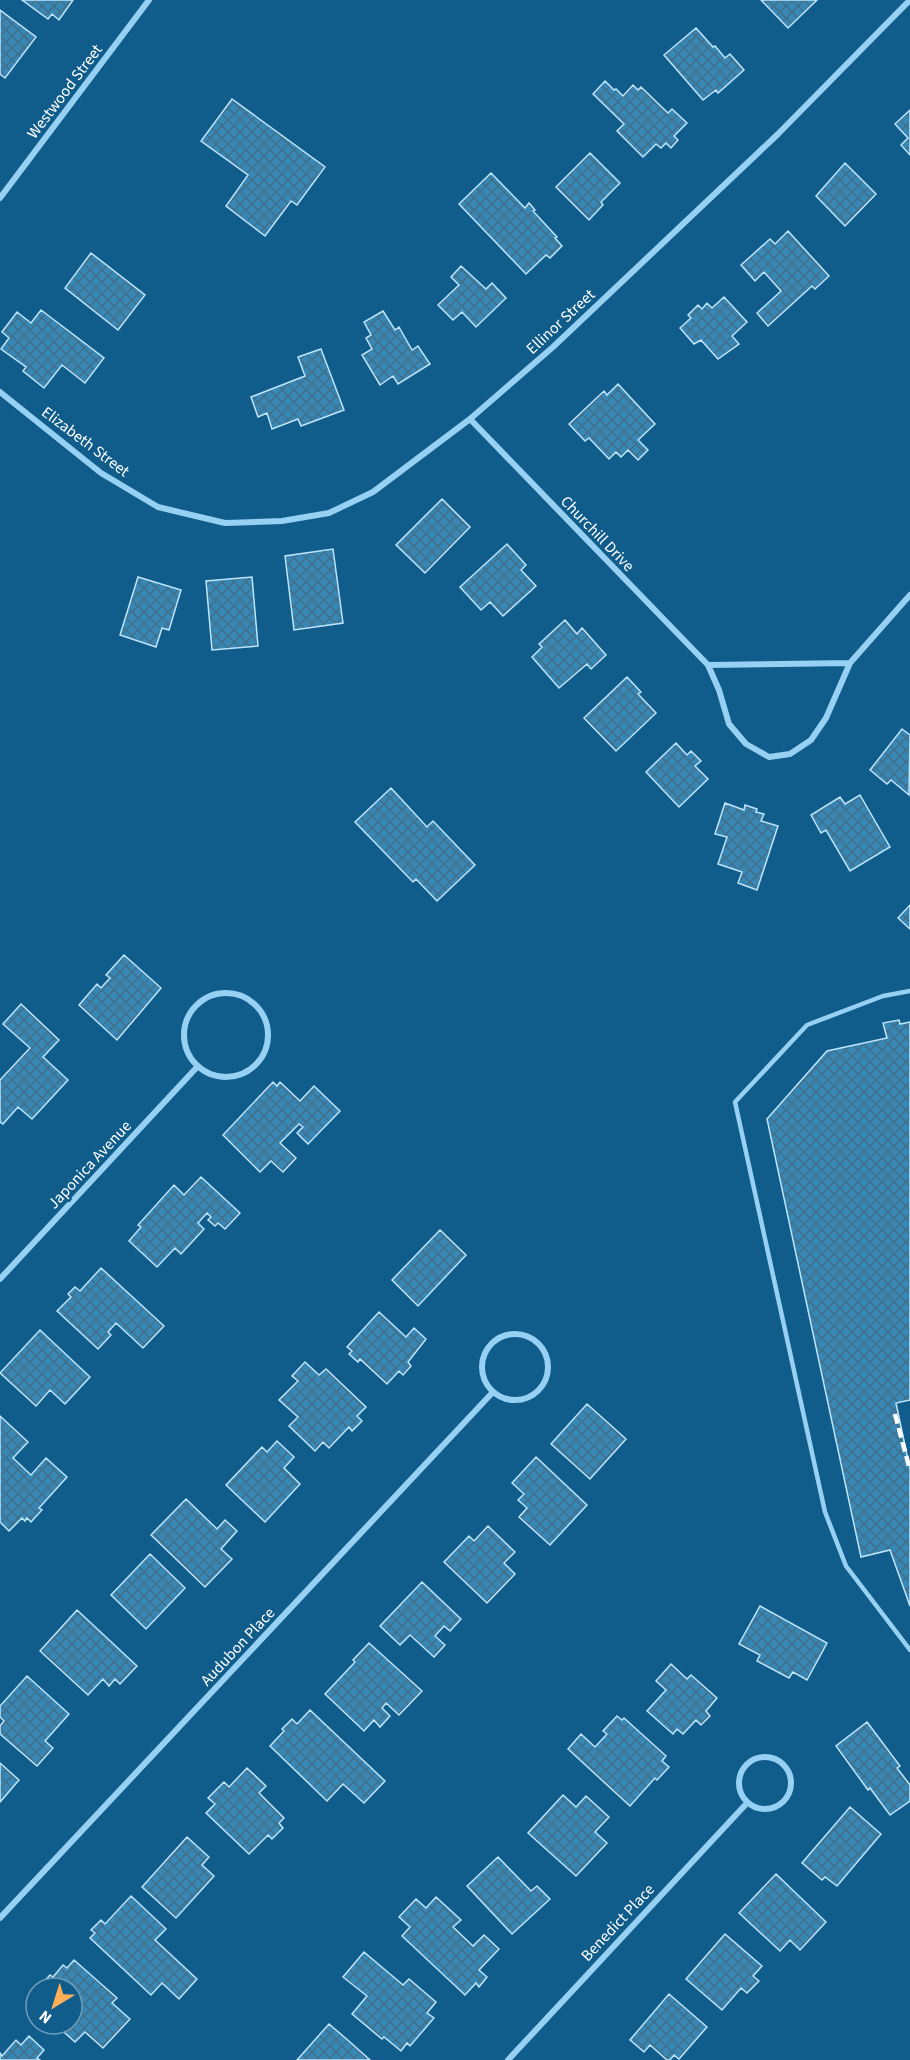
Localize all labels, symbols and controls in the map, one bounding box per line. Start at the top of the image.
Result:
street label: Westwood Street [22,39,108,143]
street label: Ellinor Street [521,284,600,359]
street label: Elizabeth Street [37,401,134,483]
street label: Churchill Drive [555,491,639,577]
street label: Japonica Avenue [43,1116,137,1214]
street label: Audubon Place [195,1602,280,1691]
street label: Benedict Place [576,1879,659,1966]
north arrow [24,1976,84,2036]
text: N [34,2005,56,2029]

